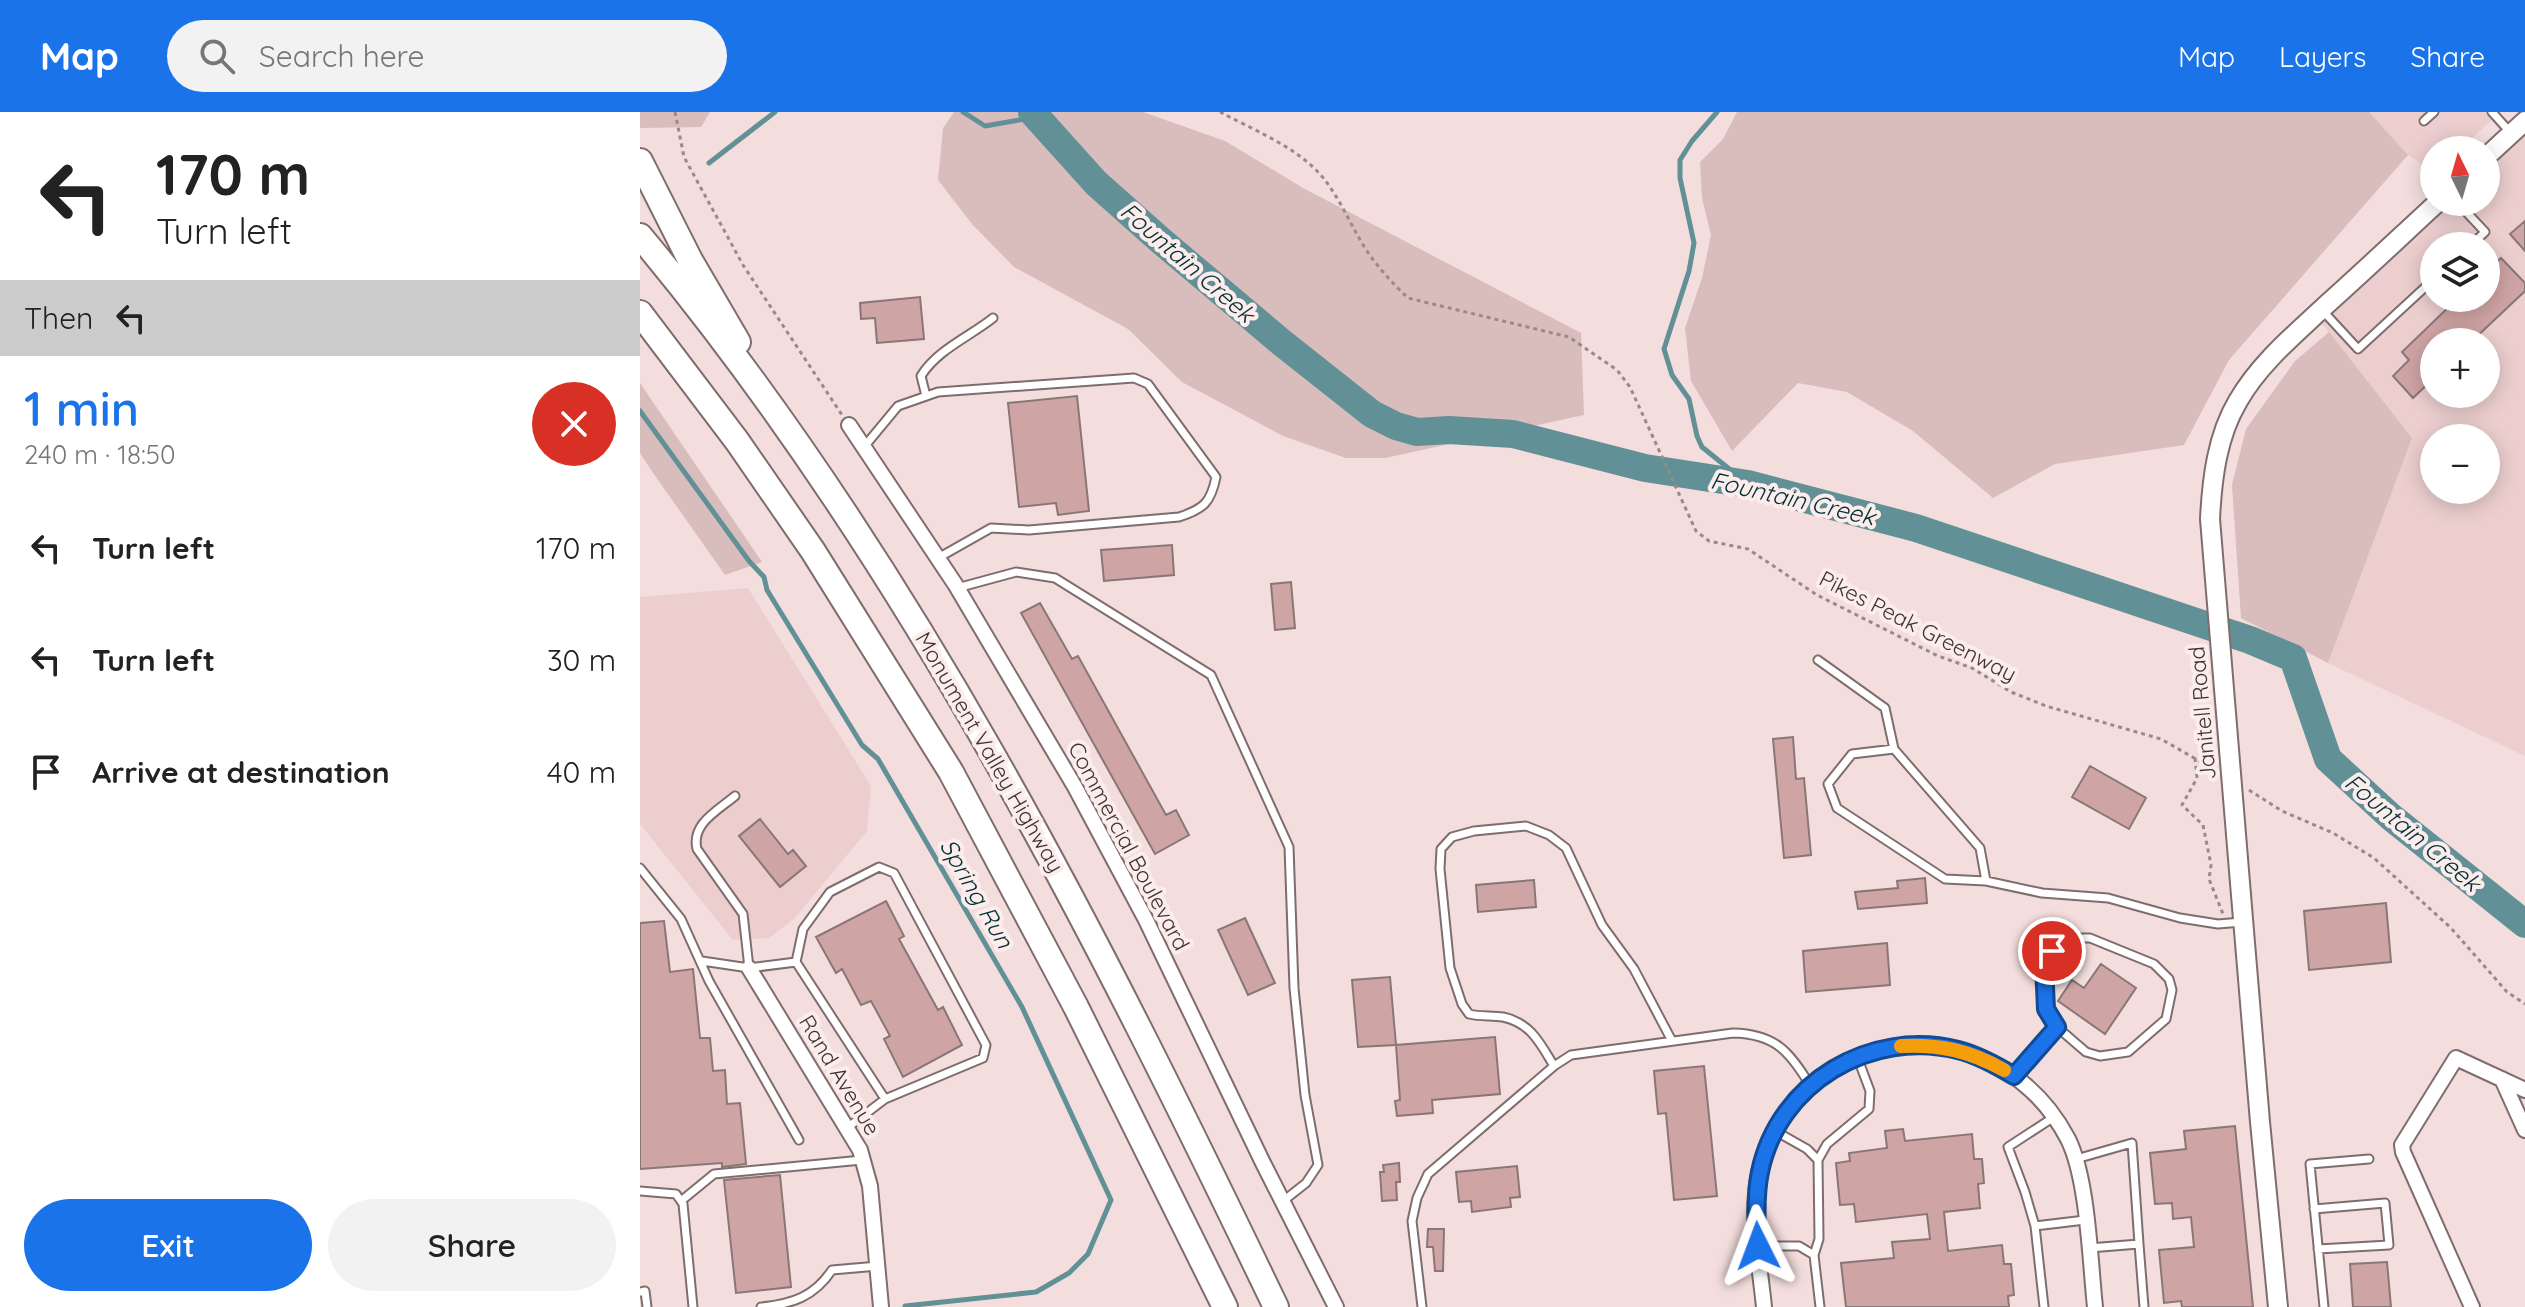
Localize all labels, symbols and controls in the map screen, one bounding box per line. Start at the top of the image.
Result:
search box [167,20,727,92]
text: Map [40,32,119,80]
icon: search [195,34,239,78]
text: Search here [259,37,424,75]
text: Map [2178,39,2235,74]
text: Layers [2279,39,2366,74]
text: Share [2410,39,2485,74]
north arrow [2420,136,2500,216]
map controls [2420,136,2500,504]
text: 170 m [156,139,310,209]
icon: left [24,144,128,248]
water label: Fountain Creek [1115,196,1263,330]
text: Turn left [156,208,292,253]
button: layers [2420,232,2500,312]
icon: left [109,296,153,340]
text: Then [24,299,93,337]
button: + [2420,328,2500,408]
text: 1 min [24,378,139,438]
button: close [532,382,616,466]
button: − [2420,424,2500,504]
text: 240 m · 18:50 [24,438,175,471]
water label: Fountain Creek [1708,465,1880,532]
icon: left [24,526,68,570]
text: Turn left [92,529,215,567]
text: 170 m [536,529,616,567]
street label: Pikes Peak Greenway [1815,564,2021,688]
street label: Monument Valley Highway [910,627,1070,877]
icon: left [24,638,68,682]
text: Turn left [92,641,215,679]
text: 30 m [547,641,616,679]
street label: Janitell Road [2182,645,2222,781]
street label: Commercial Boulevard [1062,737,1196,955]
icon: arrive [24,750,68,794]
text: Arrive at destination [92,753,390,791]
text: 40 m [547,753,616,791]
water label: Fountain Creek [2339,767,2489,899]
water label: Spring Run [934,833,1021,954]
pin [2018,917,2086,985]
icon: arrive [2030,929,2074,973]
street label: Rand Avenue [793,1010,887,1140]
button: Exit [24,1199,312,1291]
button: Share [328,1199,616,1291]
position arrow [1716,1204,1800,1288]

